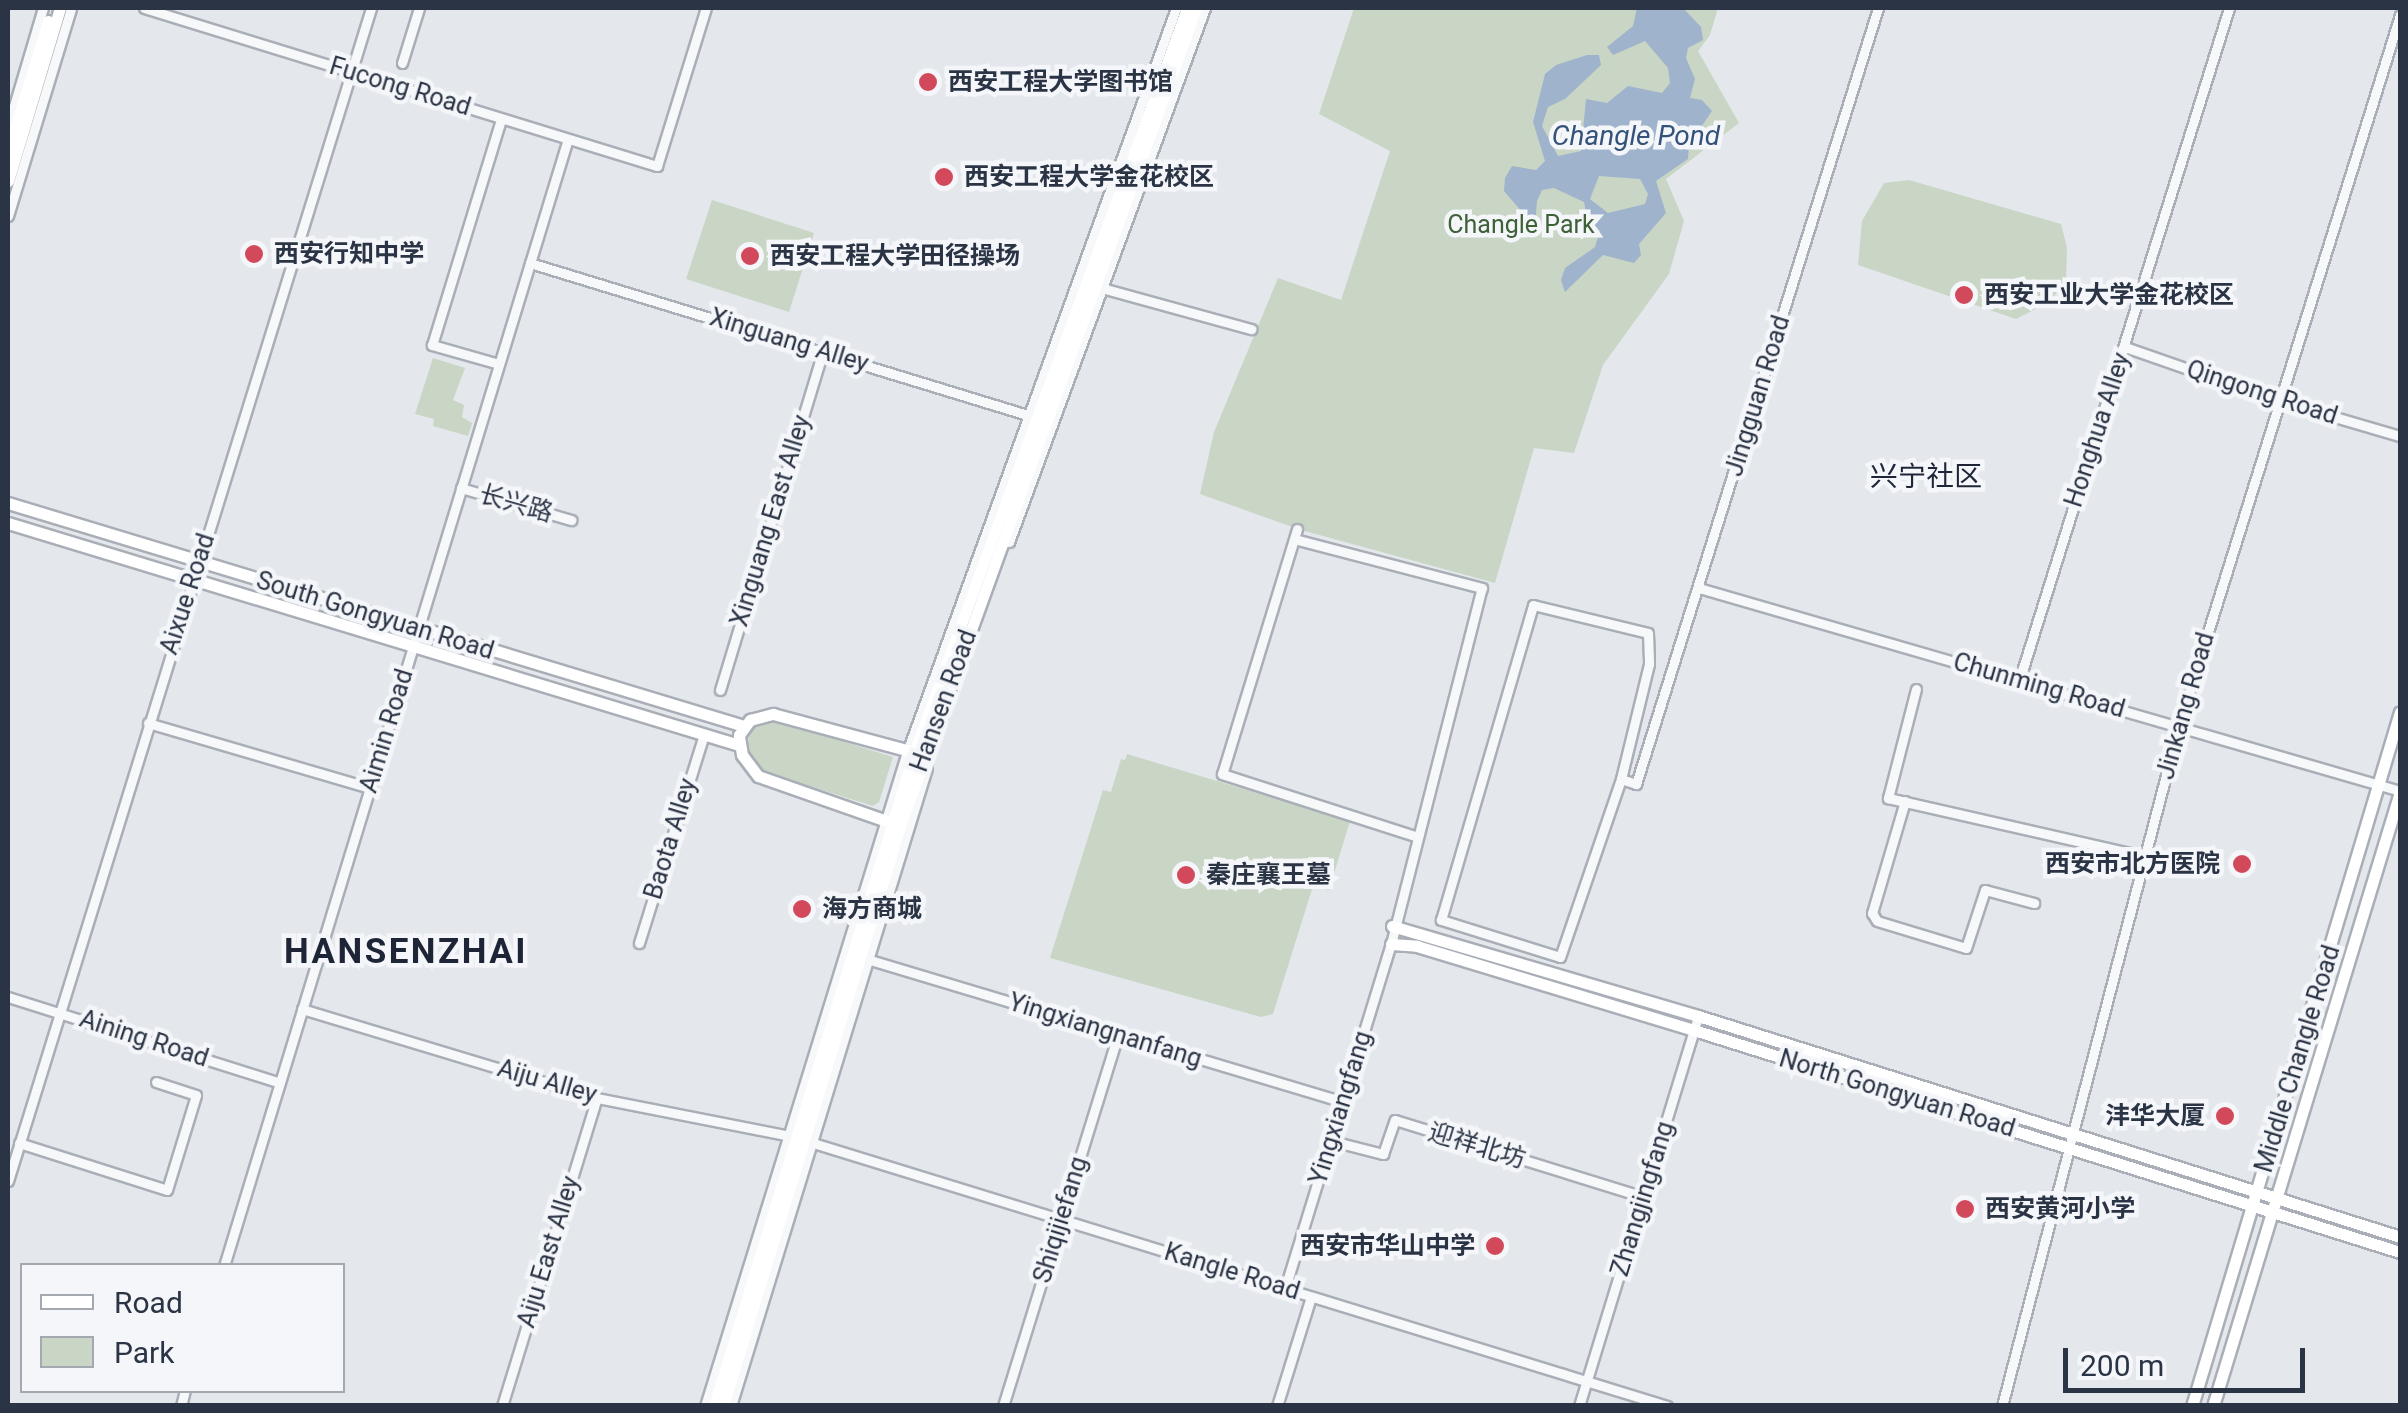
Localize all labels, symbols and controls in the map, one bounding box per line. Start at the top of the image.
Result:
street label: Fucong Road [326,51,474,123]
place label: 西安工程大学图书馆 [948,67,1173,97]
marker: 西安工程大学图书馆 [917,71,939,93]
water label: Changle Pond [1552,119,1720,153]
place label: 西安工程大学金花校区 [964,162,1214,192]
marker: 西安工程大学金花校区 [933,166,955,188]
park label: Changle Park [1447,210,1595,240]
place label: 西安行知中学 [274,239,424,269]
place label: 西安工程大学田径操场 [770,241,1020,271]
marker: 西安行知中学 [243,243,265,265]
marker: 西安工程大学田径操场 [739,245,761,267]
place label: 西安工业大学金花校区 [1984,280,2234,310]
marker: 西安工业大学金花校区 [1953,284,1975,306]
street label: Xinguang Alley [706,303,872,379]
street label: Jingguan Road [1719,312,1797,480]
street label: Honghua Alley [2059,349,2137,511]
street label: Qingong Road [2183,355,2341,431]
street label: Xinguang East Alley [725,412,817,630]
district label: 兴宁社区 [1870,460,1982,494]
street label: 长兴路 [476,479,556,529]
street label: Aixue Road [154,530,222,658]
street label: South Gongyuan Road [253,566,497,666]
street label: Hansen Road [904,626,984,776]
street label: Jinkang Road [2151,629,2221,783]
street label: Chunming Road [1950,647,2128,725]
street label: Aimin Road [354,666,420,796]
street label: Baota Alley [638,775,704,903]
place label: 西安市北方医院 [2045,849,2220,879]
marker: 西安市北方医院 [2229,851,2255,877]
place label: 秦庄襄王墓 [1206,860,1331,890]
marker: 秦庄襄王墓 [1175,864,1197,886]
place label: 海方商城 [822,894,922,924]
marker: 海方商城 [791,898,813,920]
district label: HANSENZHAI [284,931,528,973]
street label: Middle Changle Road [2249,942,2347,1176]
street label: Yingxiangnanfang [1005,987,1205,1075]
street label: Aining Road [76,1004,212,1074]
street label: Yingxiangfang [1303,1028,1379,1188]
street label: North Gongyuan Road [1775,1044,2019,1144]
street label: Aiju Alley [494,1054,600,1110]
place label: 沣华大厦 [2105,1101,2205,1131]
marker: 沣华大厦 [2214,1105,2236,1127]
street label: 迎祥北坊 [1425,1117,1529,1175]
street label: Zhangjingfang [1605,1118,1681,1280]
street label: Shiqijiefang [1028,1153,1094,1287]
street label: Aiju East Alley [512,1173,586,1331]
place label: 西安黄河小学 [1985,1194,2135,1224]
marker: 西安黄河小学 [1954,1198,1976,1220]
place label: 西安市华山中学 [1300,1231,1475,1261]
marker: 西安市华山中学 [1484,1235,1506,1257]
street label: Kangle Road [1161,1237,1303,1307]
legend [20,1263,345,1393]
text: Road [114,1285,183,1320]
scale bar [2068,1328,2310,1390]
text: Park [114,1335,174,1370]
text: 200 m [2080,1348,2164,1383]

